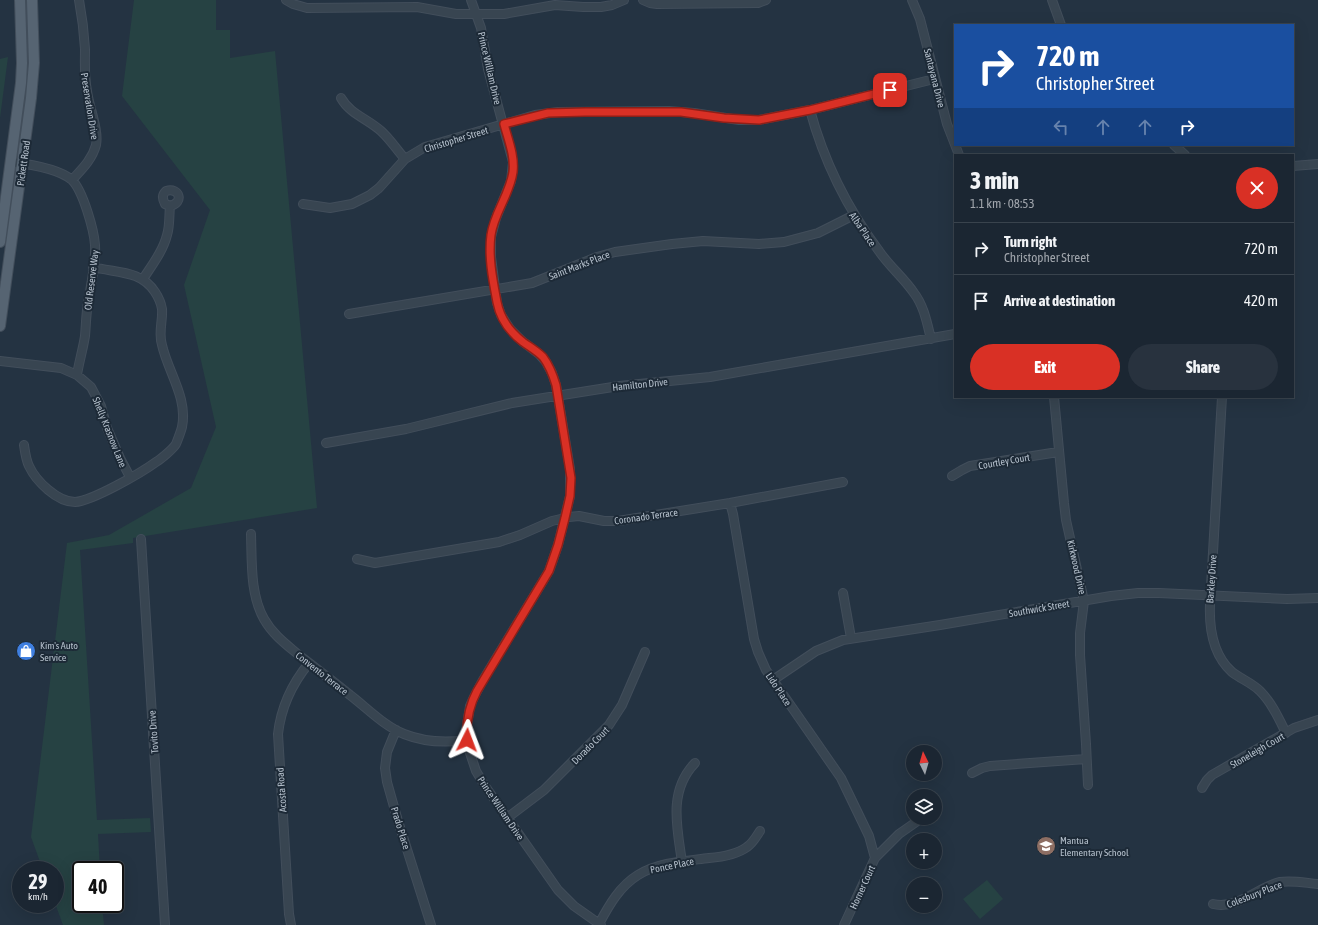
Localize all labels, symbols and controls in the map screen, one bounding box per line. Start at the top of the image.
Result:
street label: Prince William Drive [476,31,503,106]
icon: right [970,40,1022,92]
text: 720 m [1036,40,1099,72]
street label: Santayana Drive [922,48,947,109]
street label: Preservation Drive [79,72,100,141]
pin [873,73,907,107]
text: Christopher Street [1036,73,1155,94]
icon: arrive [879,79,901,101]
icon: left [1050,116,1072,138]
icon: ahead [1092,116,1114,138]
icon: ahead [1134,116,1156,138]
icon: right [1176,116,1198,138]
street label: Christopher Street [423,125,489,154]
street label: Pickett Road [15,139,32,186]
text: 3 min [970,167,1019,194]
button: close [1236,167,1278,209]
text: 1.1 km · 08:53 [970,196,1035,211]
street label: Alba Place [847,210,878,249]
text: Turn right [1004,233,1057,250]
icon: right [970,238,992,260]
text: 720 m [1244,240,1278,257]
street label: Old Reserve Way [82,249,101,311]
street label: Saint Marks Place [547,249,612,282]
text: Christopher Street [1004,250,1090,265]
icon: arrive [970,290,992,312]
text: Arrive at destination [1004,292,1115,309]
text: 420 m [1244,292,1278,309]
button: Exit [970,344,1120,390]
button: Share [1128,344,1278,390]
street label: Hamilton Drive [612,376,669,393]
street label: Shelly Krasnow Lane [90,395,129,469]
street label: Courtley Court [978,452,1031,471]
street label: Coronado Terrace [614,507,679,526]
street label: Kirkwood Drive [1065,539,1088,596]
street label: Barkley Drive [1204,554,1219,604]
street label: Southwick Street [1008,598,1070,619]
shop icon: Kim's Auto Service [15,640,37,662]
place label: Kim's Auto Service [40,640,78,663]
street label: Convento Terrace [293,650,350,697]
street label: Lido Place [764,671,794,708]
street label: Tovito Drive [146,710,160,754]
position arrow [446,719,488,761]
street label: Dorado Court [569,724,611,766]
street label: Stoneleigh Court [1228,730,1286,770]
north arrow [906,745,942,781]
map controls [906,745,942,913]
street label: Acosta Road [274,767,289,813]
street label: Prince William Drive [475,774,526,843]
button: layers [906,789,942,825]
street label: Prado Place [389,806,412,851]
button: + [906,833,942,869]
school or university icon: Mantua Elementary School [1035,835,1057,857]
place label: Mantua Elementary School [1060,835,1129,858]
street label: Ponce Place [649,855,695,875]
speed limit sign: 40 [72,861,124,913]
street label: Horner Court [848,864,877,911]
text: 29 [29,870,47,893]
button: − [906,877,942,913]
street label: Colesbury Place [1225,879,1284,910]
text: km/h [28,891,48,902]

